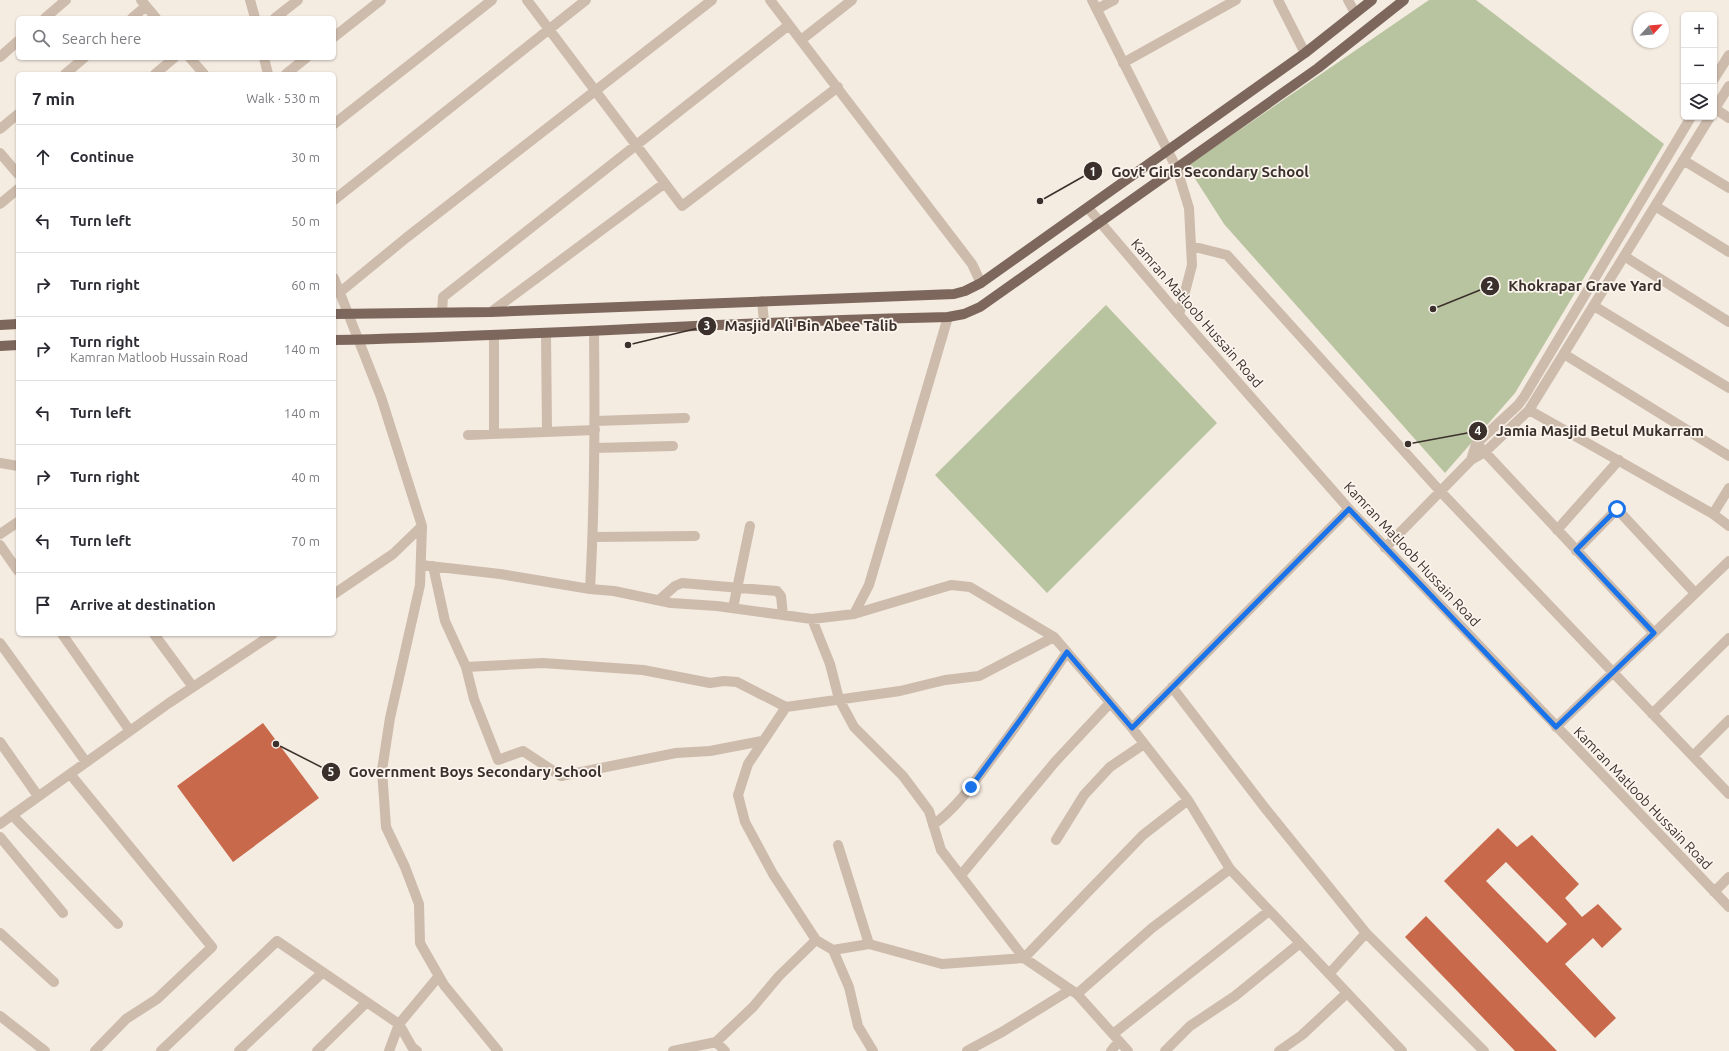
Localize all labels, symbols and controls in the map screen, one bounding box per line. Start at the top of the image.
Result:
north arrow [1633,12,1669,48]
map controls [1681,12,1717,120]
button: + [1681,12,1717,48]
search box [16,16,336,60]
icon: search [30,27,52,49]
text: Search here [62,30,141,47]
button: − [1681,48,1717,84]
button: layers [1681,84,1717,120]
text: 7 min [32,89,75,108]
text: Walk · 530 m [246,91,320,105]
icon: ahead [32,146,54,168]
text: Continue [70,148,134,165]
text: 30 m [291,150,320,164]
callout: Govt Girls Secondary School [1083,158,1317,185]
text: Govt Girls Secondary School [1111,163,1309,180]
text: 1 [1090,165,1096,178]
icon: left [32,210,54,232]
text: Turn left [70,212,131,229]
text: 50 m [291,214,320,228]
street label: Kamran Matloob Hussain Road [1128,235,1266,391]
callout: Khokrapar Grave Yard [1480,272,1670,299]
icon: right [32,274,54,296]
text: Turn right [70,276,140,293]
text: Khokrapar Grave Yard [1508,277,1662,294]
text: 60 m [291,278,320,292]
text: 2 [1487,279,1494,292]
callout: Masjid Ali Bin Abee Talib [697,313,906,340]
text: Masjid Ali Bin Abee Talib [725,317,897,334]
text: 3 [704,319,710,332]
text: Turn right [70,333,140,350]
icon: right [32,338,54,360]
text: 140 m [284,342,320,356]
text: Kamran Matloob Hussain Road [70,350,248,364]
icon: left [32,402,54,424]
text: Turn left [70,404,131,421]
text: 140 m [284,406,320,420]
callout: Jamia Masjid Betul Mukarram [1468,417,1712,444]
text: Jamia Masjid Betul Mukarram [1496,422,1704,439]
text: 4 [1475,424,1482,437]
icon: right [32,466,54,488]
text: Turn right [70,468,140,485]
text: 40 m [291,470,320,484]
street label: Kamran Matloob Hussain Road [1341,478,1483,630]
route start [1608,500,1626,518]
icon: left [32,530,54,552]
text: Turn left [70,532,131,549]
text: 70 m [291,534,320,548]
icon: arrive [32,594,54,616]
text: Arrive at destination [70,596,216,613]
street label: Kamran Matloob Hussain Road [1571,723,1715,873]
callout: Government Boys Secondary School [321,758,610,785]
text: Government Boys Secondary School [348,763,602,780]
text: 5 [328,765,335,778]
route end [962,778,980,796]

